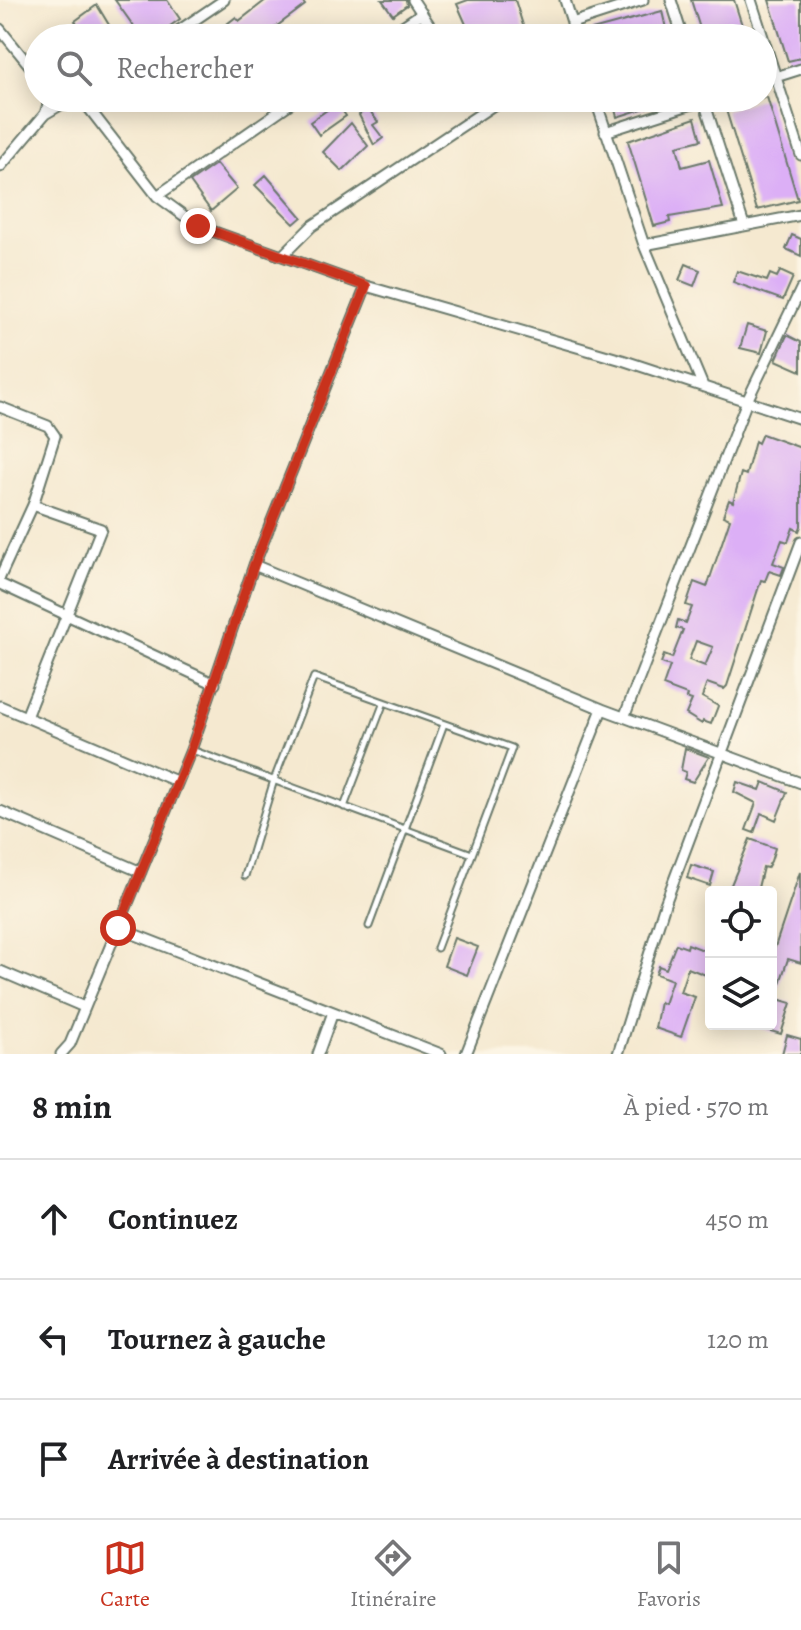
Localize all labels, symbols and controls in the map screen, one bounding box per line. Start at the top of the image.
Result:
search box [24,24,777,112]
icon: search [52,46,96,90]
text: Rechercher [116,48,254,88]
route end [180,208,216,244]
map controls [705,886,777,1030]
button: locate [705,886,777,958]
route start [100,910,136,946]
button: layers [705,958,777,1030]
text: 8 min [32,1083,112,1130]
text: À pied · 570 m [624,1089,769,1124]
icon: ahead [32,1197,76,1241]
text: Continuez [108,1199,238,1239]
text: 450 m [705,1202,769,1237]
icon: left [32,1317,76,1361]
text: Tournez à gauche [108,1319,326,1359]
text: 120 m [707,1322,769,1357]
icon: arrive [32,1437,76,1481]
text: Arrivée à destination [108,1439,369,1479]
tab: Carte [100,1536,150,1614]
tab: Itinéraire [350,1536,436,1614]
tab: Favoris [637,1536,701,1614]

